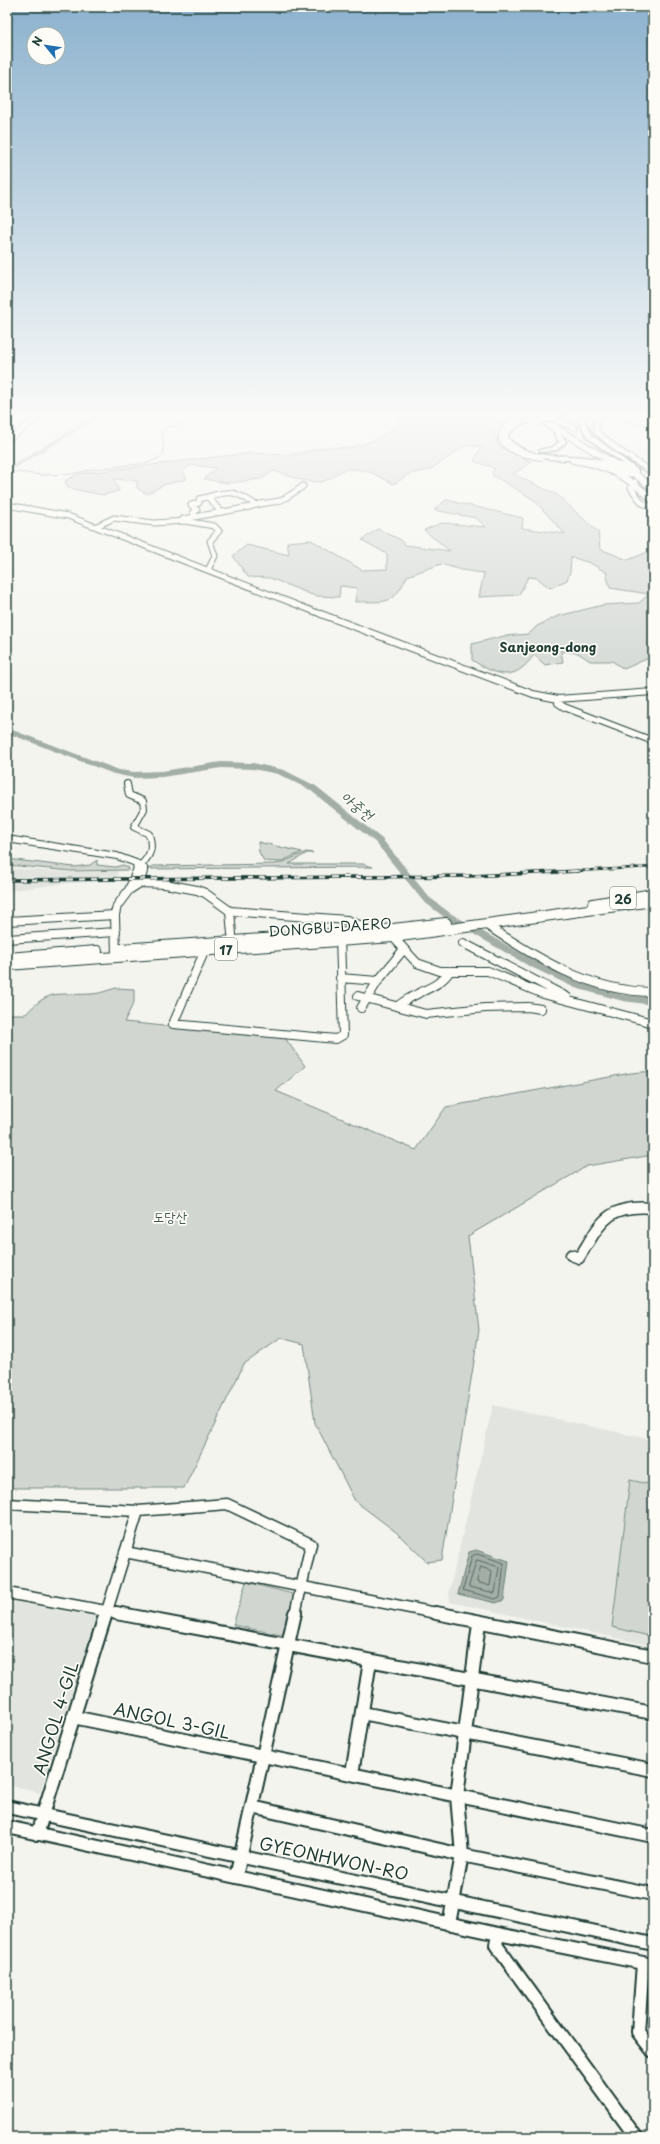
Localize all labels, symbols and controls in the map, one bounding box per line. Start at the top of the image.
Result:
north arrow [26,26,66,66]
text: N [27,33,47,49]
district label: Sanjeong-dong [499,637,597,656]
water label: 아중천 [337,785,381,827]
road number: 26 [610,887,636,909]
street label: DONGBU-DAERO [268,912,392,942]
road number: 17 [215,938,237,960]
park label: 도당산 [153,1206,188,1227]
street label: ANGOL 4-GIL [25,1658,85,1778]
street label: ANGOL 3-GIL [112,1695,233,1745]
street label: GYEONHWON-RO [257,1829,411,1887]

